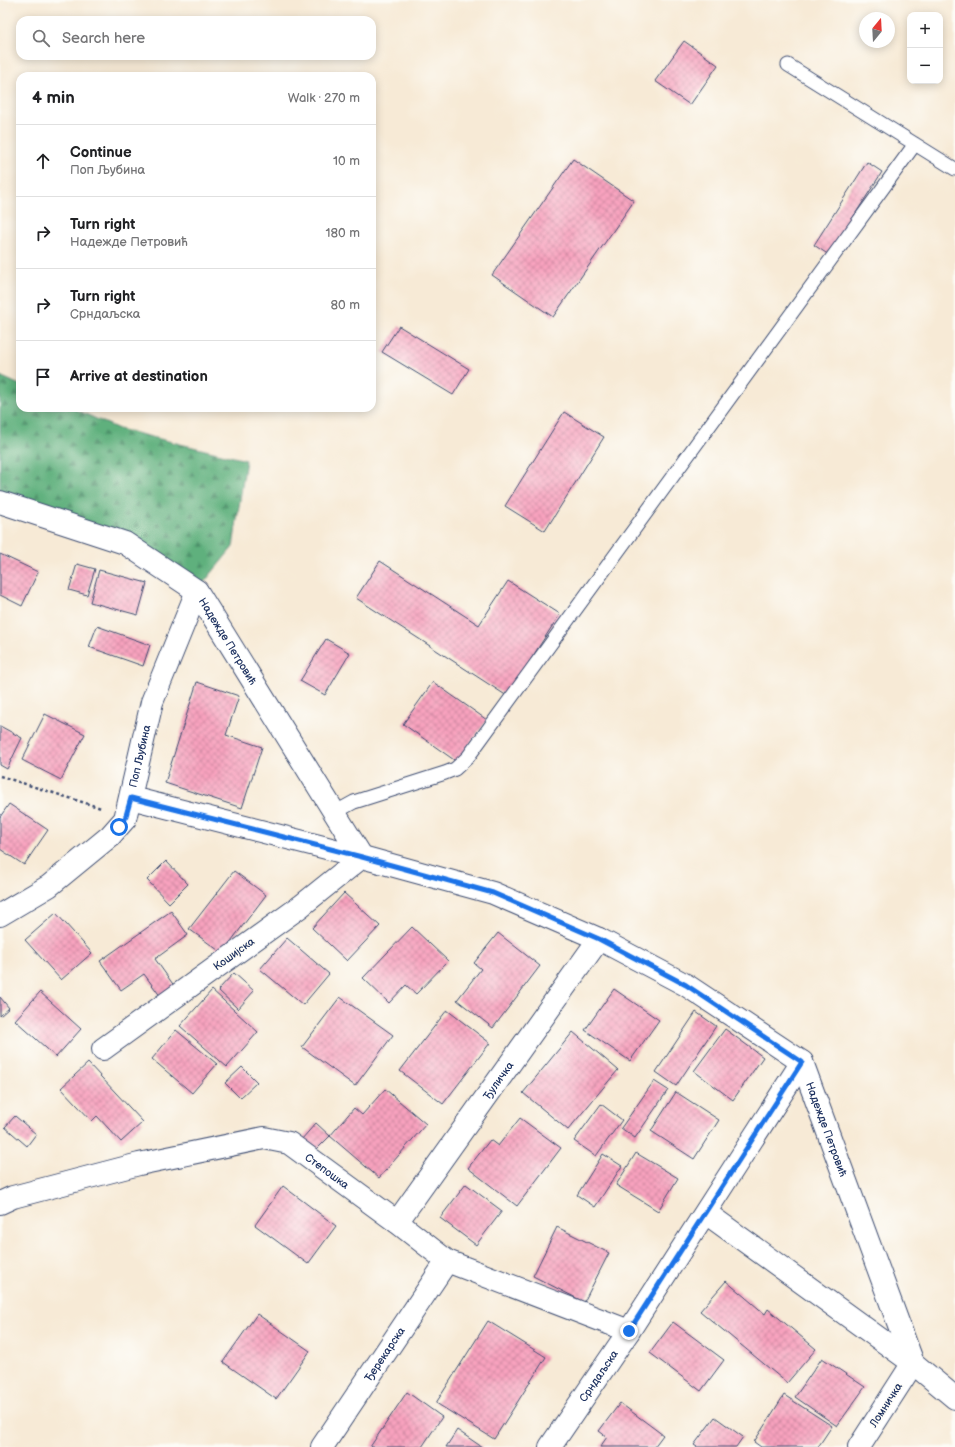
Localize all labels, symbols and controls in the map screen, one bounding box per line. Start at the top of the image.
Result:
north arrow [859,12,895,48]
map controls [907,12,943,84]
button: + [907,12,943,48]
search box [16,16,376,60]
icon: search [30,27,52,49]
text: Search here [62,29,145,48]
button: − [907,48,943,84]
text: 4 min [32,88,75,108]
text: Walk · 270 m [288,90,360,106]
text: Continue [70,143,132,162]
icon: ahead [32,150,54,172]
text: 10 m [333,153,360,169]
text: Поп Љубина [70,162,145,178]
text: Turn right [70,215,135,234]
icon: right [32,222,54,244]
text: 180 m [325,225,360,241]
text: Надежде Петровић [70,234,188,250]
text: Turn right [70,287,135,306]
icon: right [32,294,54,316]
text: 80 m [331,297,360,313]
text: Срндаљска [70,306,141,322]
icon: arrive [32,366,54,388]
text: Arrive at destination [70,367,208,386]
street label: Надежде Петровић [196,595,260,687]
street label: Поп Љубина [126,723,153,789]
route start [110,818,128,836]
street label: Кошијска [211,934,257,973]
street label: Ђуличка [480,1058,516,1102]
street label: Надежде Петровић [803,1080,850,1179]
street label: Степошка [303,1150,352,1192]
route end [620,1322,638,1340]
street label: Ђерекарска [362,1324,408,1384]
street label: Срндаљска [576,1347,621,1404]
street label: Ломничка [866,1380,905,1430]

